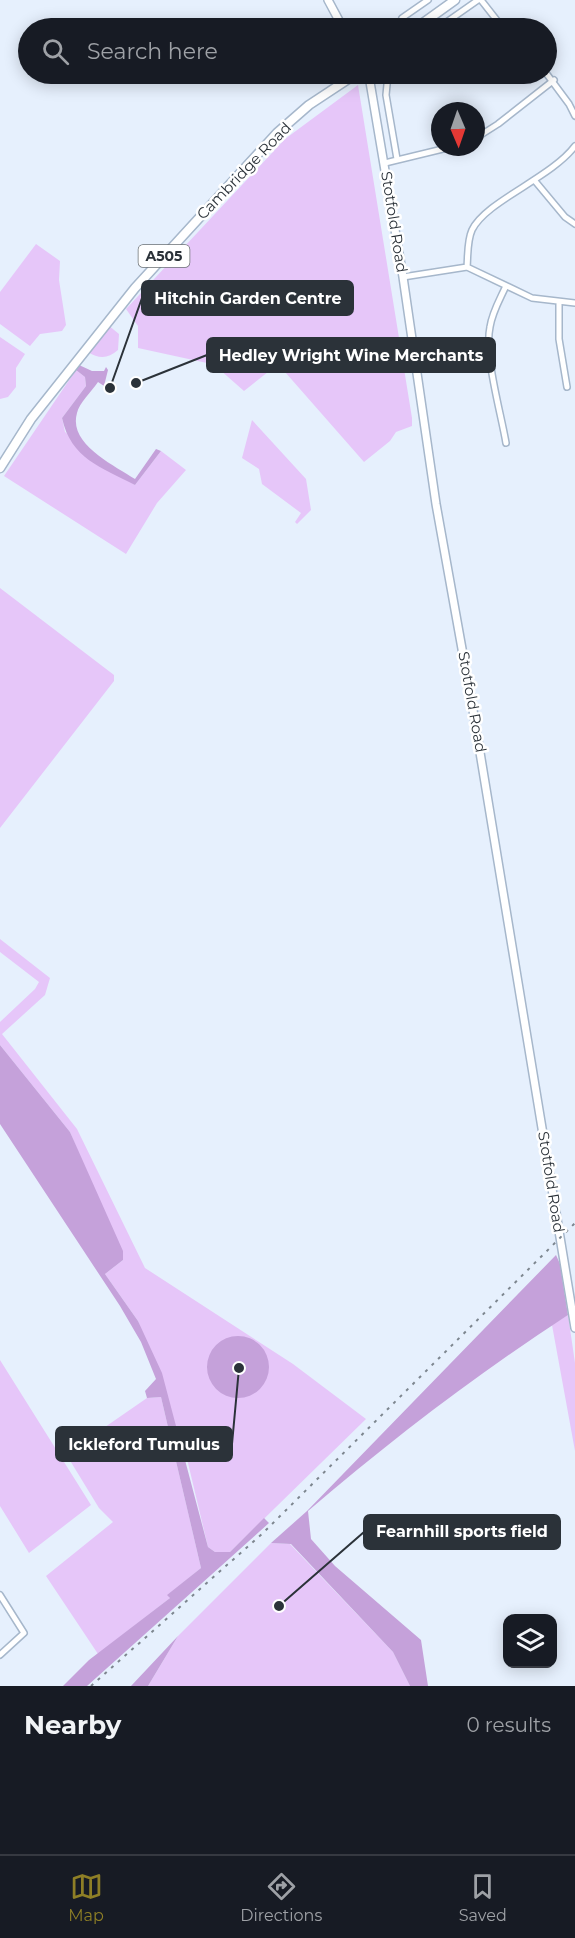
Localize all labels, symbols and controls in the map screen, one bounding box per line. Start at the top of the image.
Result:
search box [18,18,557,84]
icon: search [39,35,72,68]
text: Search here [87,38,218,65]
north arrow [431,102,485,156]
street label: Cambridge Road [192,118,295,223]
street label: Stotfold Road [377,170,412,274]
road number: A505 [138,245,190,267]
callout: Hitchin Garden Centre [142,281,353,315]
text: Hitchin Garden Centre [154,289,342,308]
callout: Hedley Wright Wine Merchants [207,338,495,372]
text: Hedley Wright Wine Merchants [219,346,484,365]
street label: Stotfold Road [454,650,491,754]
street label: Stotfold Road [534,1130,569,1234]
callout: Ickleford Tumulus [56,1427,232,1461]
text: Ickleford Tumulus [68,1435,220,1454]
callout: Fearnhill sports field [364,1515,560,1549]
text: Fearnhill sports field [376,1522,548,1541]
map controls [503,1614,557,1668]
button: layers [503,1614,557,1668]
text: Nearby [24,1709,121,1741]
text: 0 results [466,1713,551,1737]
tab: Map [68,1870,104,1925]
tab: Directions [240,1870,322,1925]
tab: Saved [459,1870,507,1925]

